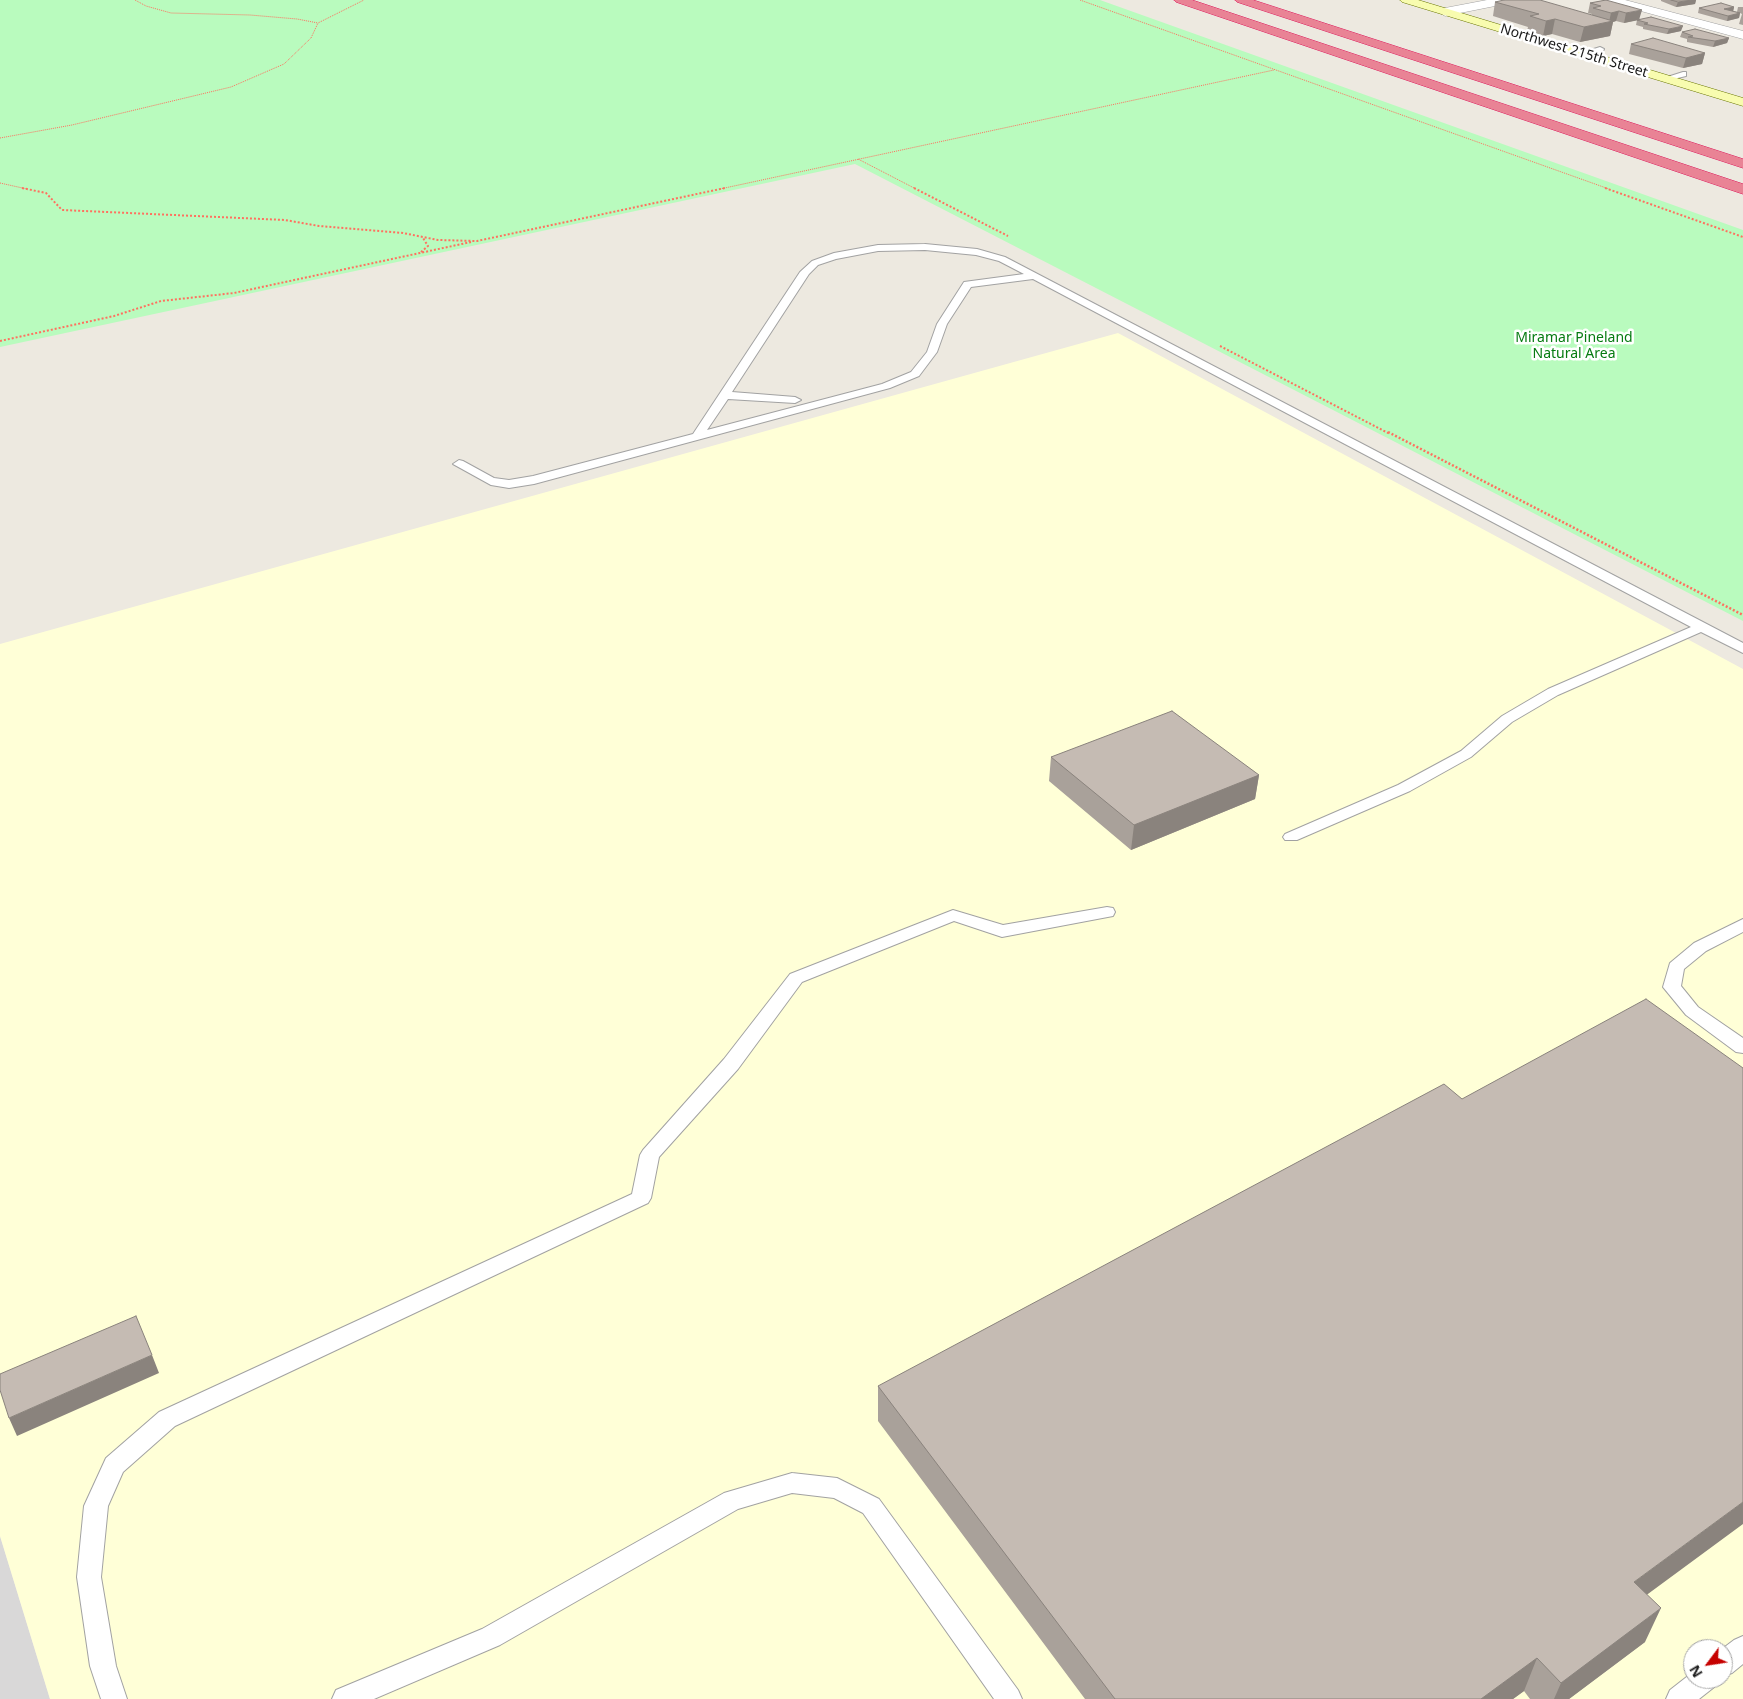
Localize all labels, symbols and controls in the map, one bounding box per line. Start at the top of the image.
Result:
street label: Northwest 215th Street [1498,21,1650,81]
park label: Miramar Pineland Natural Area [1515,330,1633,362]
north arrow [1683,1639,1733,1689]
text: N [1684,1662,1707,1681]

